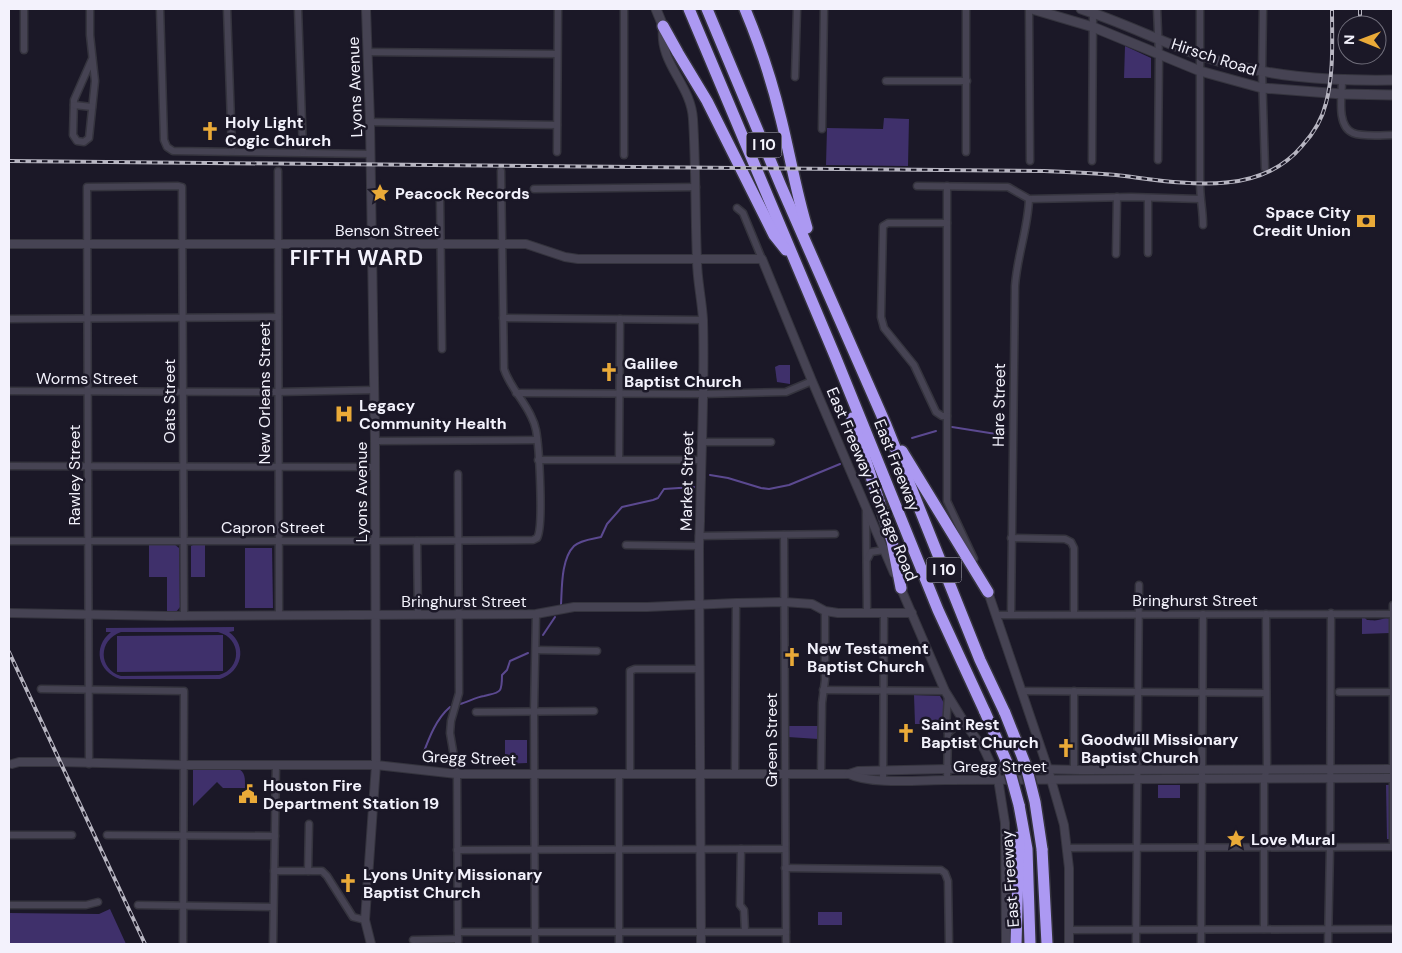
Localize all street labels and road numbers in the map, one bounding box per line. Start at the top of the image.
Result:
street label: Hirsch Road [1169,33,1259,81]
street label: Lyons Avenue [343,36,367,138]
road number: I 10 [746,132,782,158]
street label: Benson Street [335,220,439,241]
street label: New Orleans Street [254,322,275,464]
street label: Oats Street [159,359,180,443]
street label: Hare Street [988,363,1010,447]
street label: Worms Street [36,368,138,389]
street label: East Freeway Frontage Road [822,384,922,584]
street label: East Freeway [869,416,925,514]
street label: Rawley Street [64,425,85,525]
street label: Market Street [676,431,698,531]
street label: Lyons Avenue [351,442,372,542]
street label: Capron Street [221,517,325,538]
road number: I 10 [926,558,962,582]
street label: Bringhurst Street [1132,590,1258,611]
street label: Bringhurst Street [401,591,527,612]
street label: Green Street [761,693,782,787]
street label: Gregg Street [422,746,516,770]
street label: Gregg Street [953,756,1047,777]
street label: East Freeway [996,830,1024,928]

